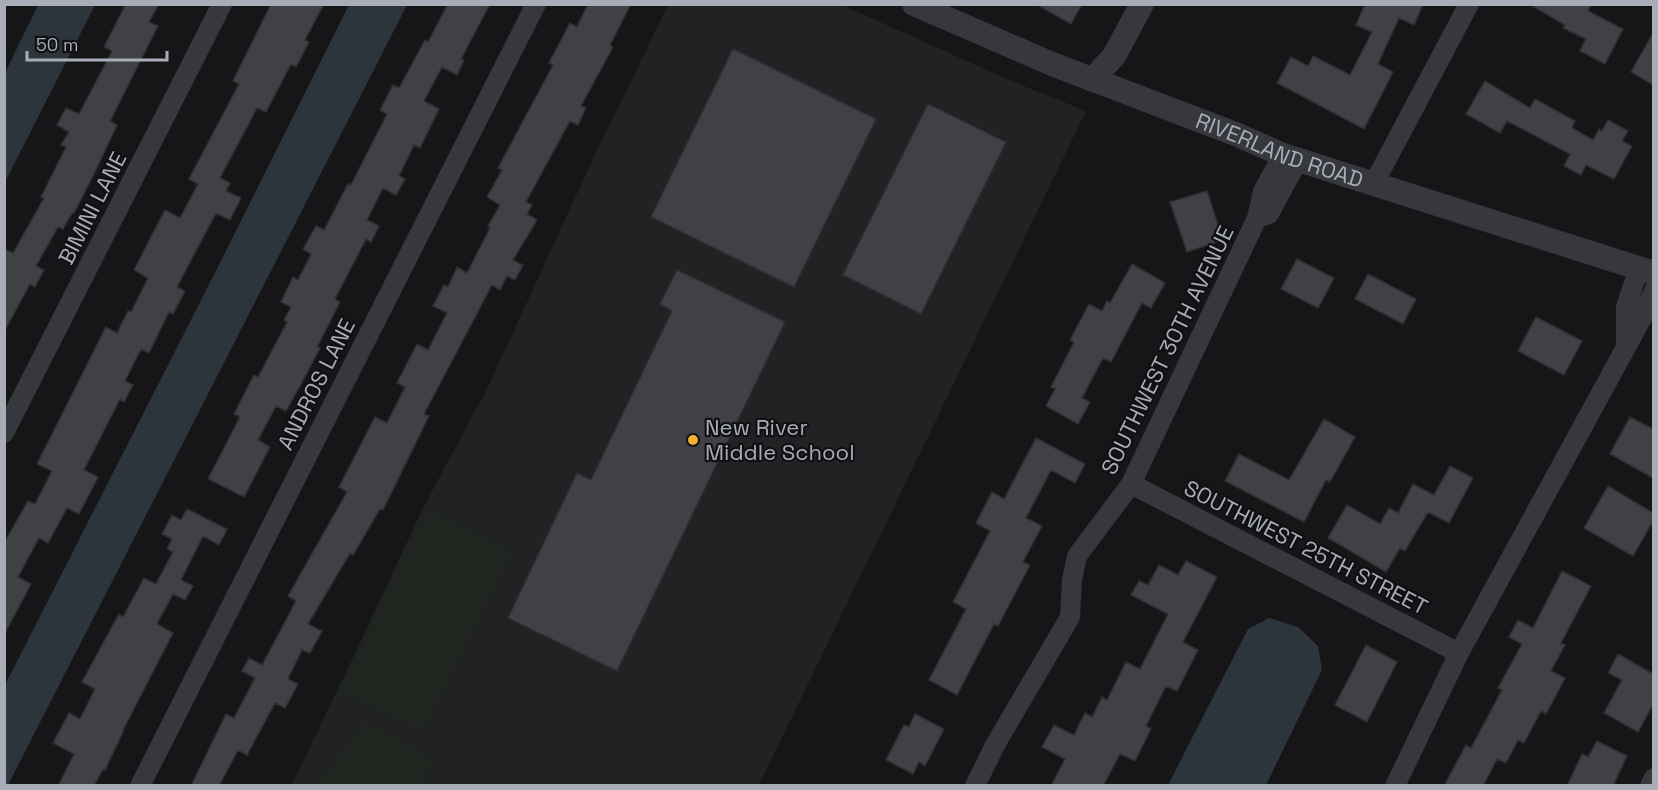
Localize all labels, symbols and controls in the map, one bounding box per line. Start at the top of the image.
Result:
scale bar [27,24,166,62]
text: 50 m [36,33,78,56]
street label: RIVERLAND ROAD [1192,106,1367,194]
street label: BIMINI LANE [52,147,132,269]
street label: SOUTHWEST 30TH AVENUE [1095,221,1239,479]
street label: ANDROS LANE [271,314,361,454]
place label: New River Middle School [705,413,855,466]
marker: New River Middle School [686,433,700,447]
street label: SOUTHWEST 25TH STREET [1180,473,1432,621]

